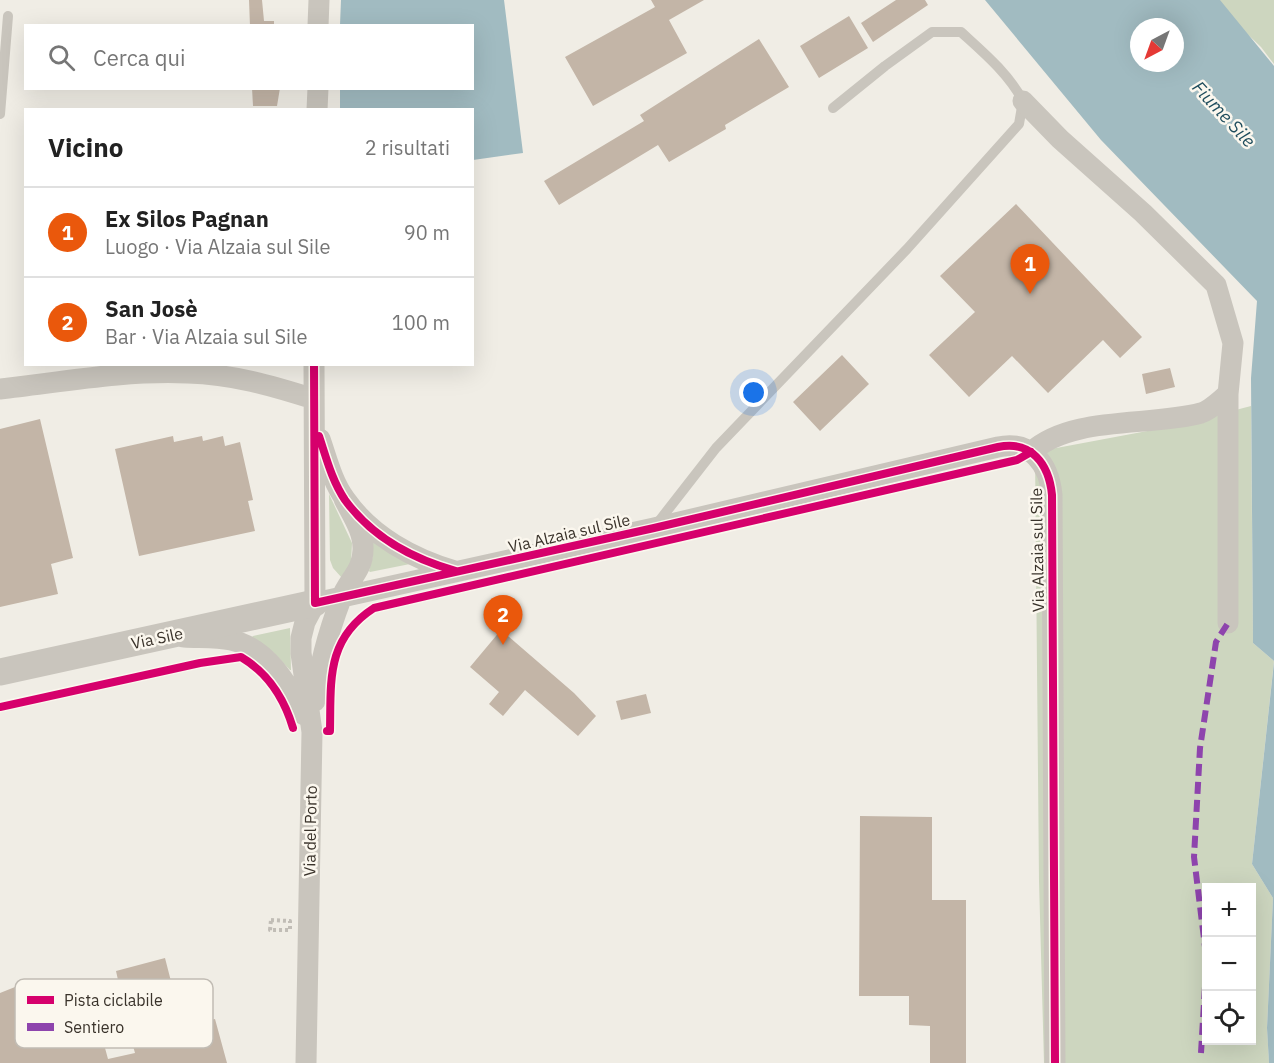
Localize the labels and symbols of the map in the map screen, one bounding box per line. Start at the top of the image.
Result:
north arrow [1130,18,1184,72]
water label: Fiume Sile [1187,76,1261,152]
pin: 1 [1010,244,1050,294]
your location [739,378,768,407]
street label: Via Alzaia sul Sile [1026,487,1048,612]
street label: Via Alzaia sul Sile [506,509,632,557]
pin: 2 [484,596,522,645]
street label: Via Sile [129,623,185,653]
street label: Via del Porto [299,785,321,877]
legend [15,979,213,1048]
text: Pista ciclabile [64,990,163,1010]
text: Sentiero [64,1017,124,1037]

